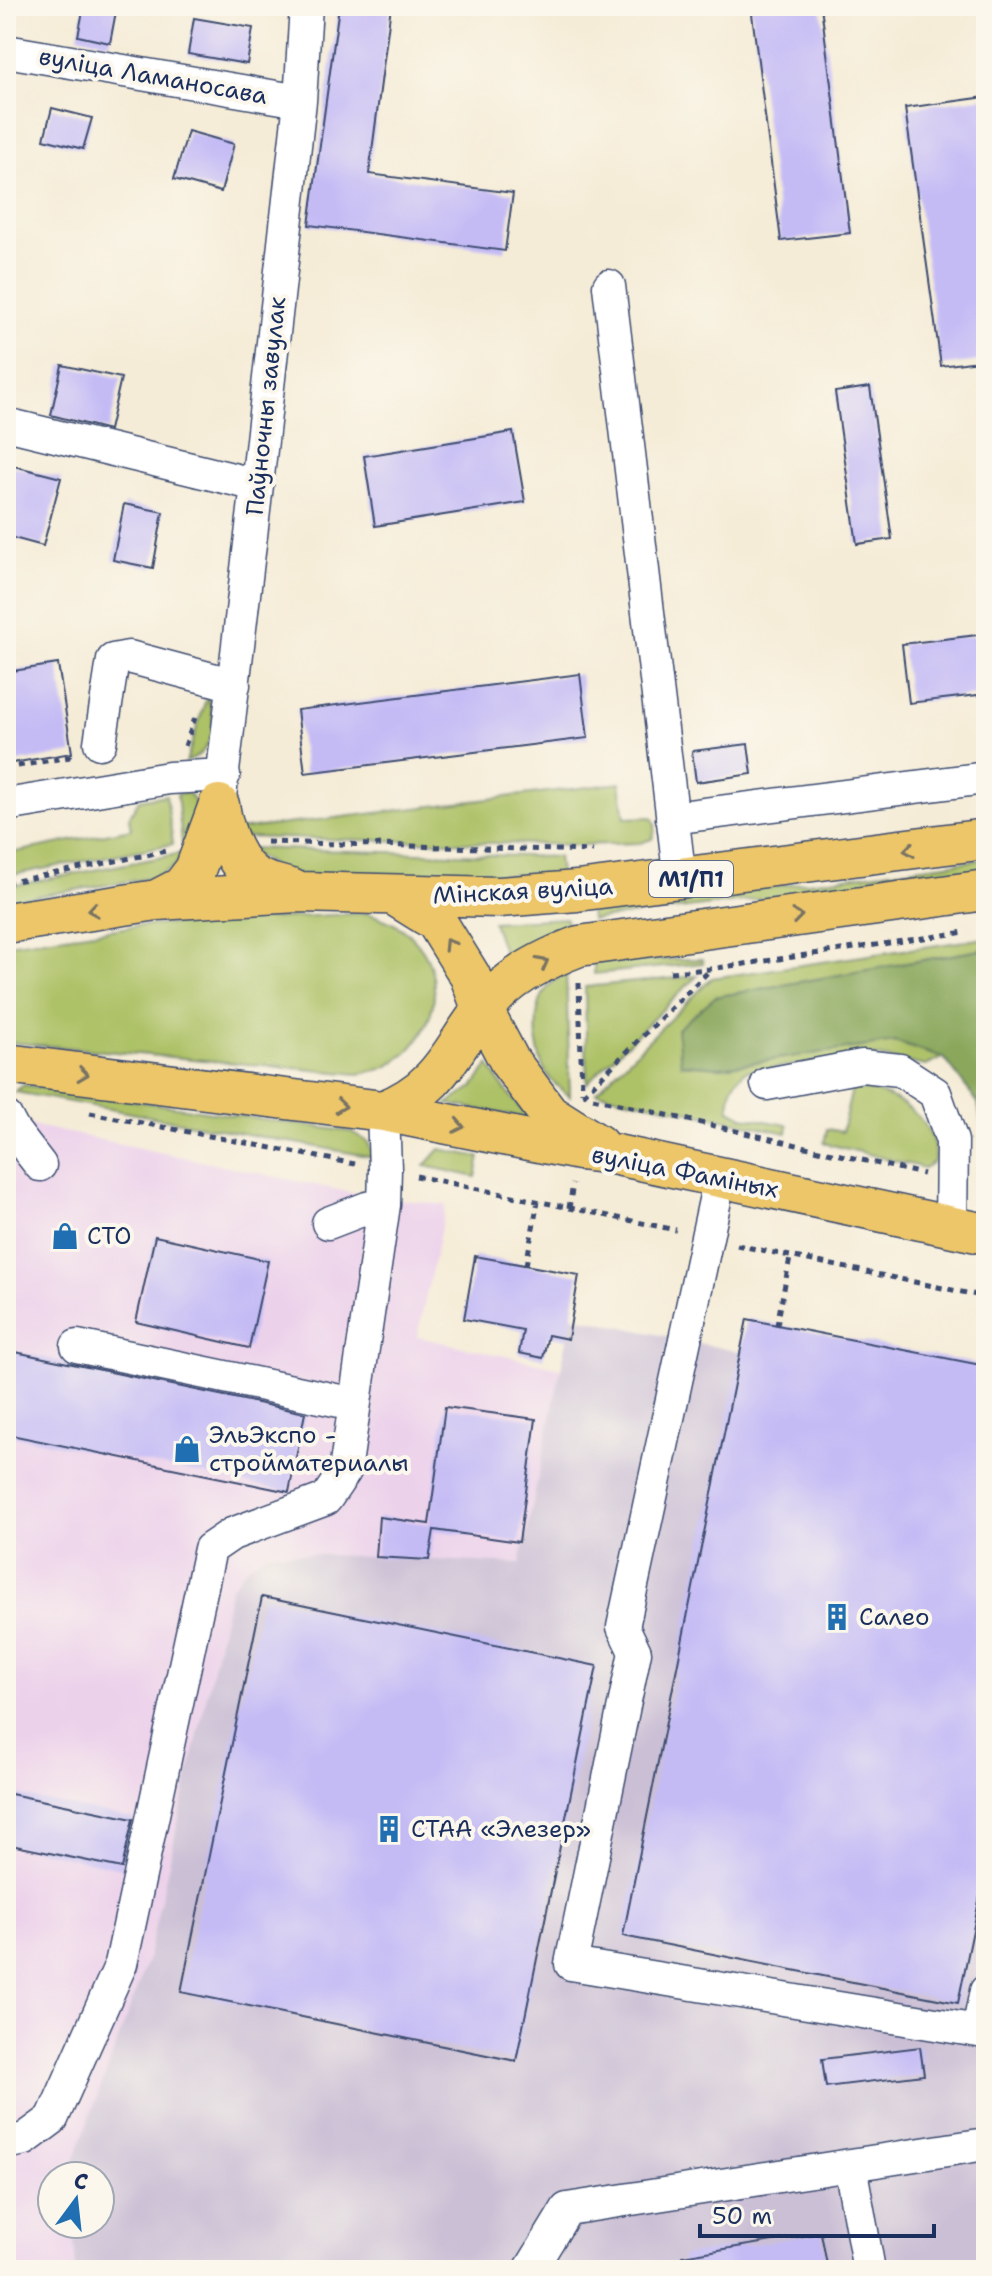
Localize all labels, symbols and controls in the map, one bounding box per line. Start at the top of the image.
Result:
street label: вуліца Ламаносава [36,40,270,112]
street label: Паўночны завулак [239,295,293,517]
one-way arrow [902,841,915,858]
road number: М1/П1 [649,861,733,897]
street label: Мінская вуліца [432,870,614,912]
one-way arrow [86,900,100,917]
one-way arrow [790,908,804,925]
one-way arrow [444,938,459,953]
one-way arrow [534,957,549,972]
one-way arrow [77,1065,90,1082]
one-way arrow [335,1097,348,1114]
one-way arrow [452,1117,465,1134]
street label: вуліца Фаміных [589,1138,781,1206]
place label: СТО [87,1220,132,1252]
shop icon: СТО [50,1221,80,1251]
place label: ЭльЭкспо - стройматериалы [209,1419,409,1479]
shop icon: ЭльЭкспо - стройматериалы [172,1434,202,1464]
place label: Салео [859,1601,930,1633]
building icon: Салео [822,1602,852,1632]
place label: СТАА «Элезер» [411,1813,591,1845]
building icon: СТАА «Элезер» [374,1814,404,1844]
north arrow [36,2160,116,2240]
text: С [71,2165,91,2197]
scale bar [700,2188,934,2238]
text: 50 m [712,2200,772,2232]

